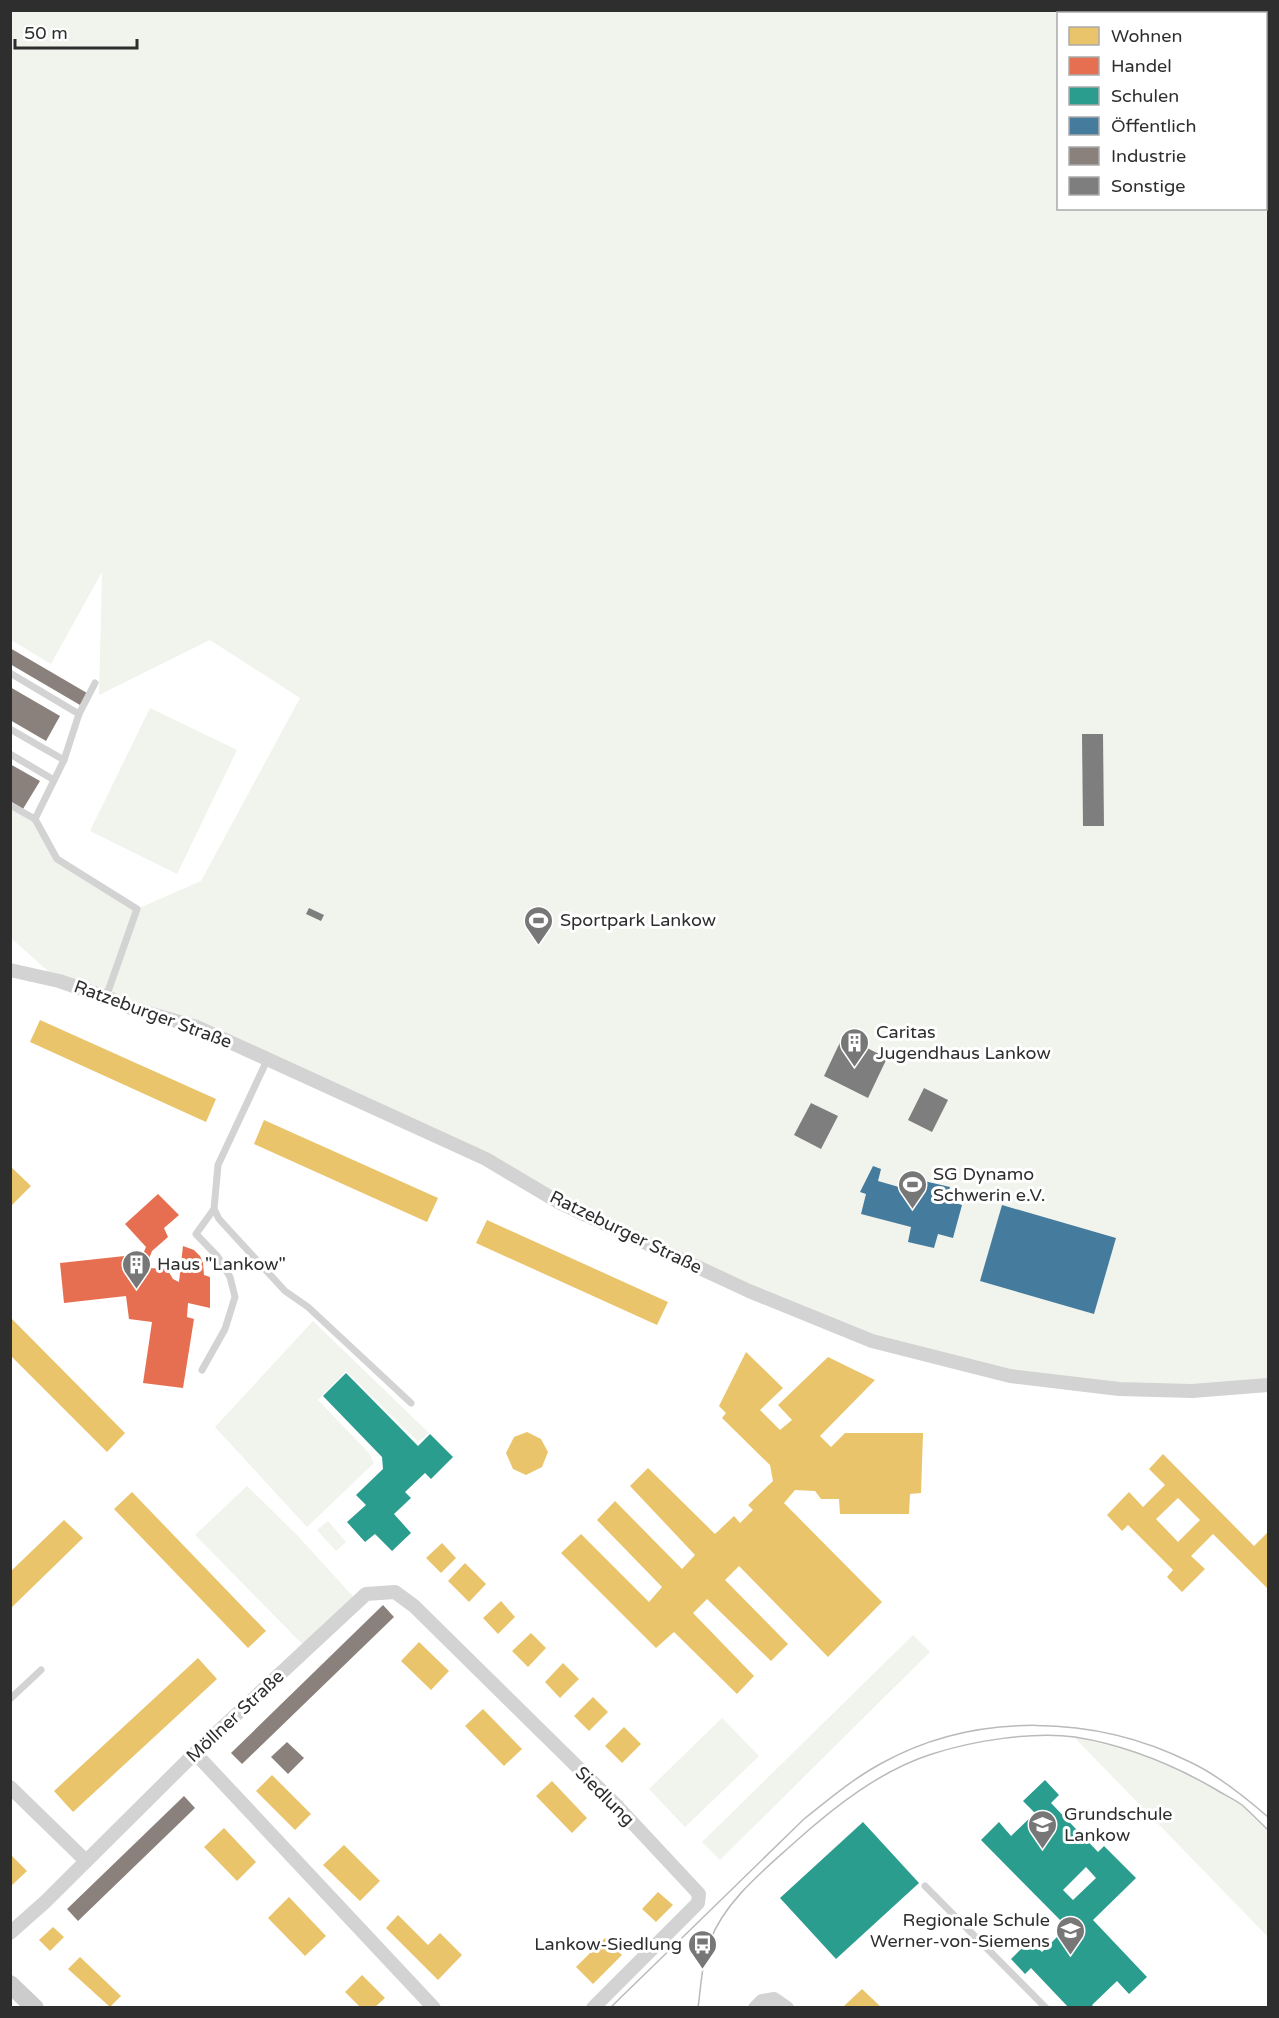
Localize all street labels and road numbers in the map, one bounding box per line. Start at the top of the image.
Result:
street label: Ratzeburger Straße [71,975,235,1053]
street label: Ratzeburger Straße [546,1186,706,1278]
street label: Möllner Straße [182,1665,288,1767]
street label: Siedlung [571,1762,639,1830]

